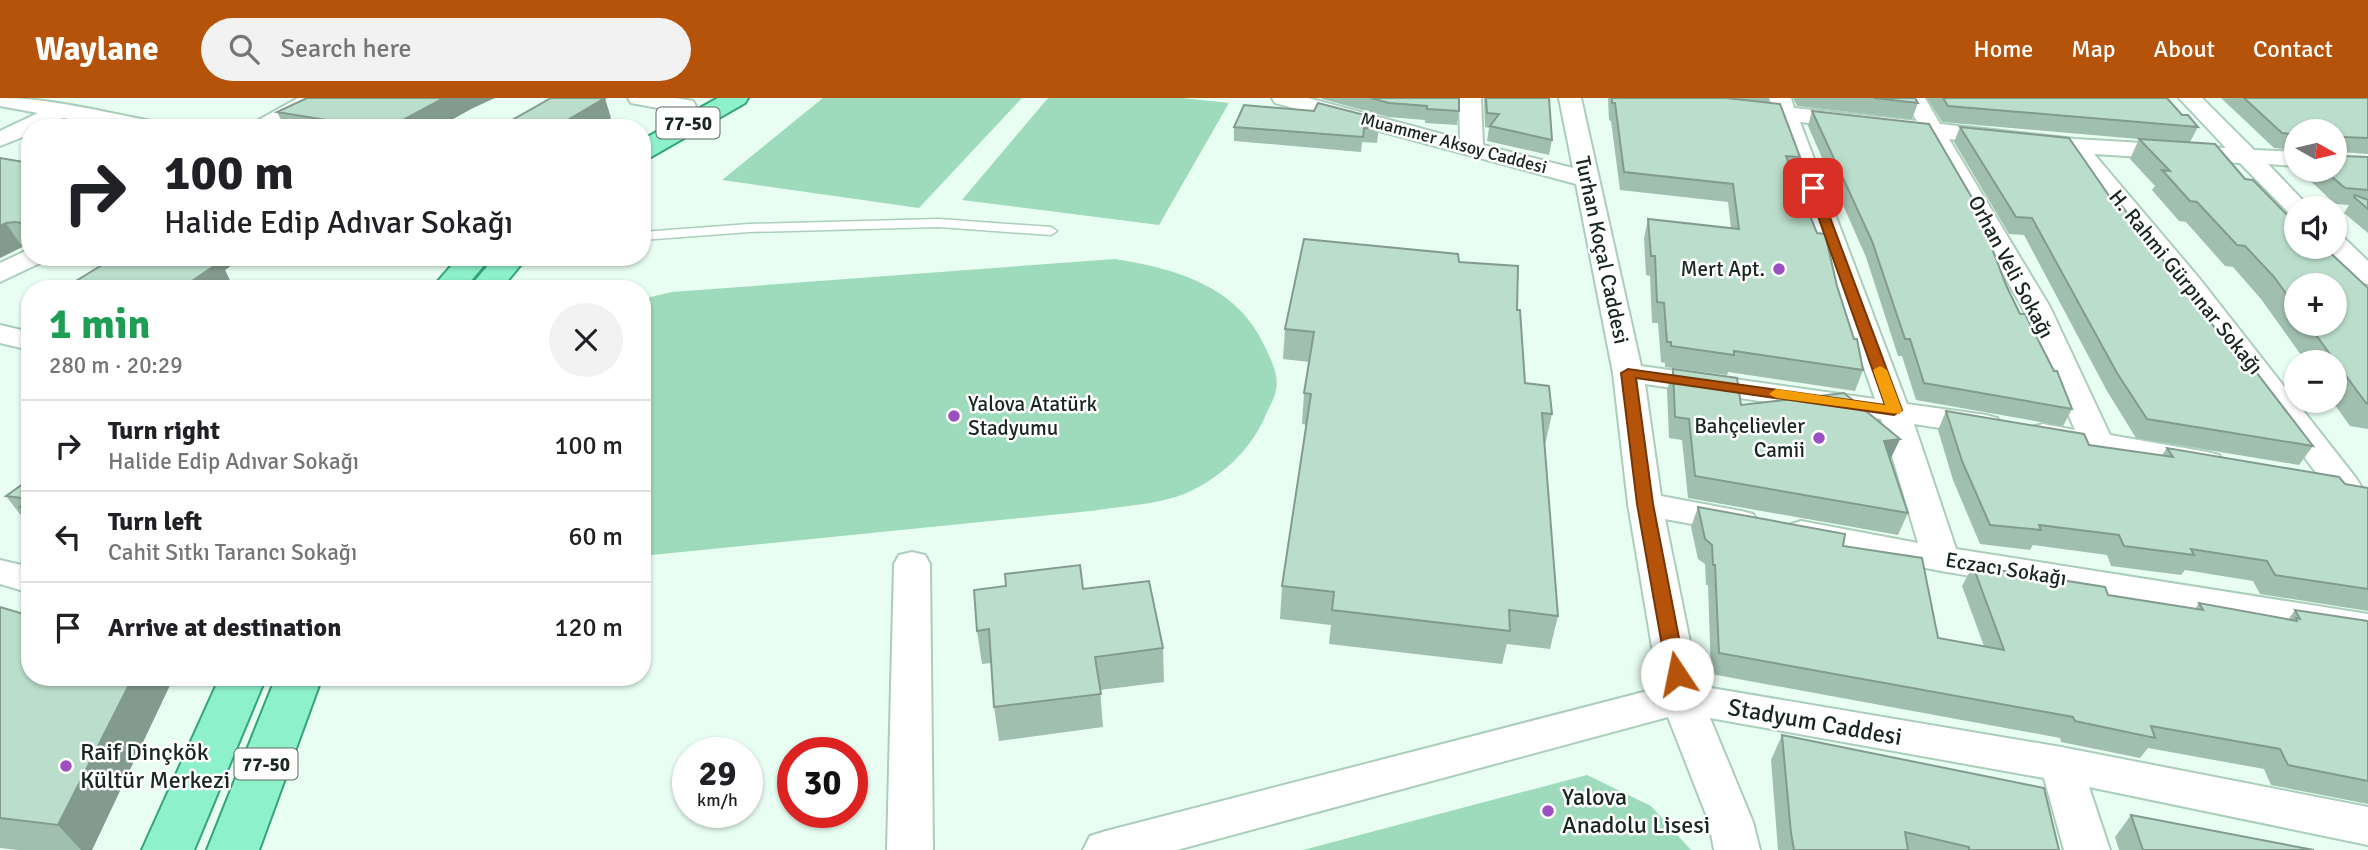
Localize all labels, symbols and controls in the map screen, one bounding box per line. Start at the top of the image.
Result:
search box [201,18,691,81]
text: Waylane [35,29,159,70]
icon: search [225,30,263,68]
text: Search here [281,33,412,65]
text: Home [1973,34,2033,64]
text: Map [2071,34,2116,64]
text: About [2154,34,2215,64]
text: Contact [2253,34,2333,64]
road number: 77-50 [656,108,720,139]
street label: Muammer Aksoy Caddesi [1358,108,1550,178]
north arrow [2284,119,2347,182]
map controls [2284,119,2347,413]
text: 100 m [164,143,294,203]
icon: right [49,147,140,238]
street label: Turhan Koçal Caddesi [1569,154,1635,346]
pin [1783,158,1843,218]
icon: arrive [1794,169,1832,207]
street label: H. Rahmi Gürpınar Sokağı [2103,184,2269,380]
street label: Orhan Veli Sokağı [1962,191,2060,343]
button: sound [2284,196,2347,259]
text: Halide Edip Adıvar Sokağı [164,203,513,242]
place label: Mert Apt. [1681,256,1765,282]
marker: Mert Apt. [1771,261,1787,277]
button: + [2284,273,2347,336]
text: 1 min [49,299,150,350]
button: close [549,303,623,377]
button: − [2284,350,2347,413]
text: 280 m · 20:29 [49,351,183,380]
place label: Yalova Atatürk Stadyumu [968,391,1098,441]
marker: Yalova Atatürk Stadyumu [946,408,962,424]
place label: Bahçelievler Camii [1694,413,1805,463]
text: Turn right [108,415,220,447]
icon: right [49,427,87,465]
text: 100 m [554,430,623,462]
marker: Bahçelievler Camii [1811,430,1827,446]
text: Halide Edip Adıvar Sokağı [108,447,359,476]
text: Turn left [108,506,202,538]
icon: left [49,518,87,556]
text: 60 m [568,521,623,553]
text: Cahit Sıtkı Tarancı Sokağı [108,538,357,567]
street label: Eczacı Sokağı [1944,547,2068,591]
icon: arrive [49,609,87,647]
text: Arrive at destination [108,612,341,644]
text: 120 m [554,612,623,644]
position arrow [1640,637,1714,711]
street label: Stadyum Caddesi [1726,692,1904,752]
place label: Raif Dinçkök Kültür Merkezi [80,737,230,795]
speed limit sign: 30 [777,737,868,828]
road number: 77-50 [234,748,298,779]
text: 29 [699,752,736,795]
marker: Raif Dinçkök Kültür Merkezi [58,758,74,774]
place label: Yalova Anadolu Lisesi [1562,782,1710,840]
text: km/h [697,789,738,811]
marker: Yalova Anadolu Lisesi [1540,803,1556,819]

